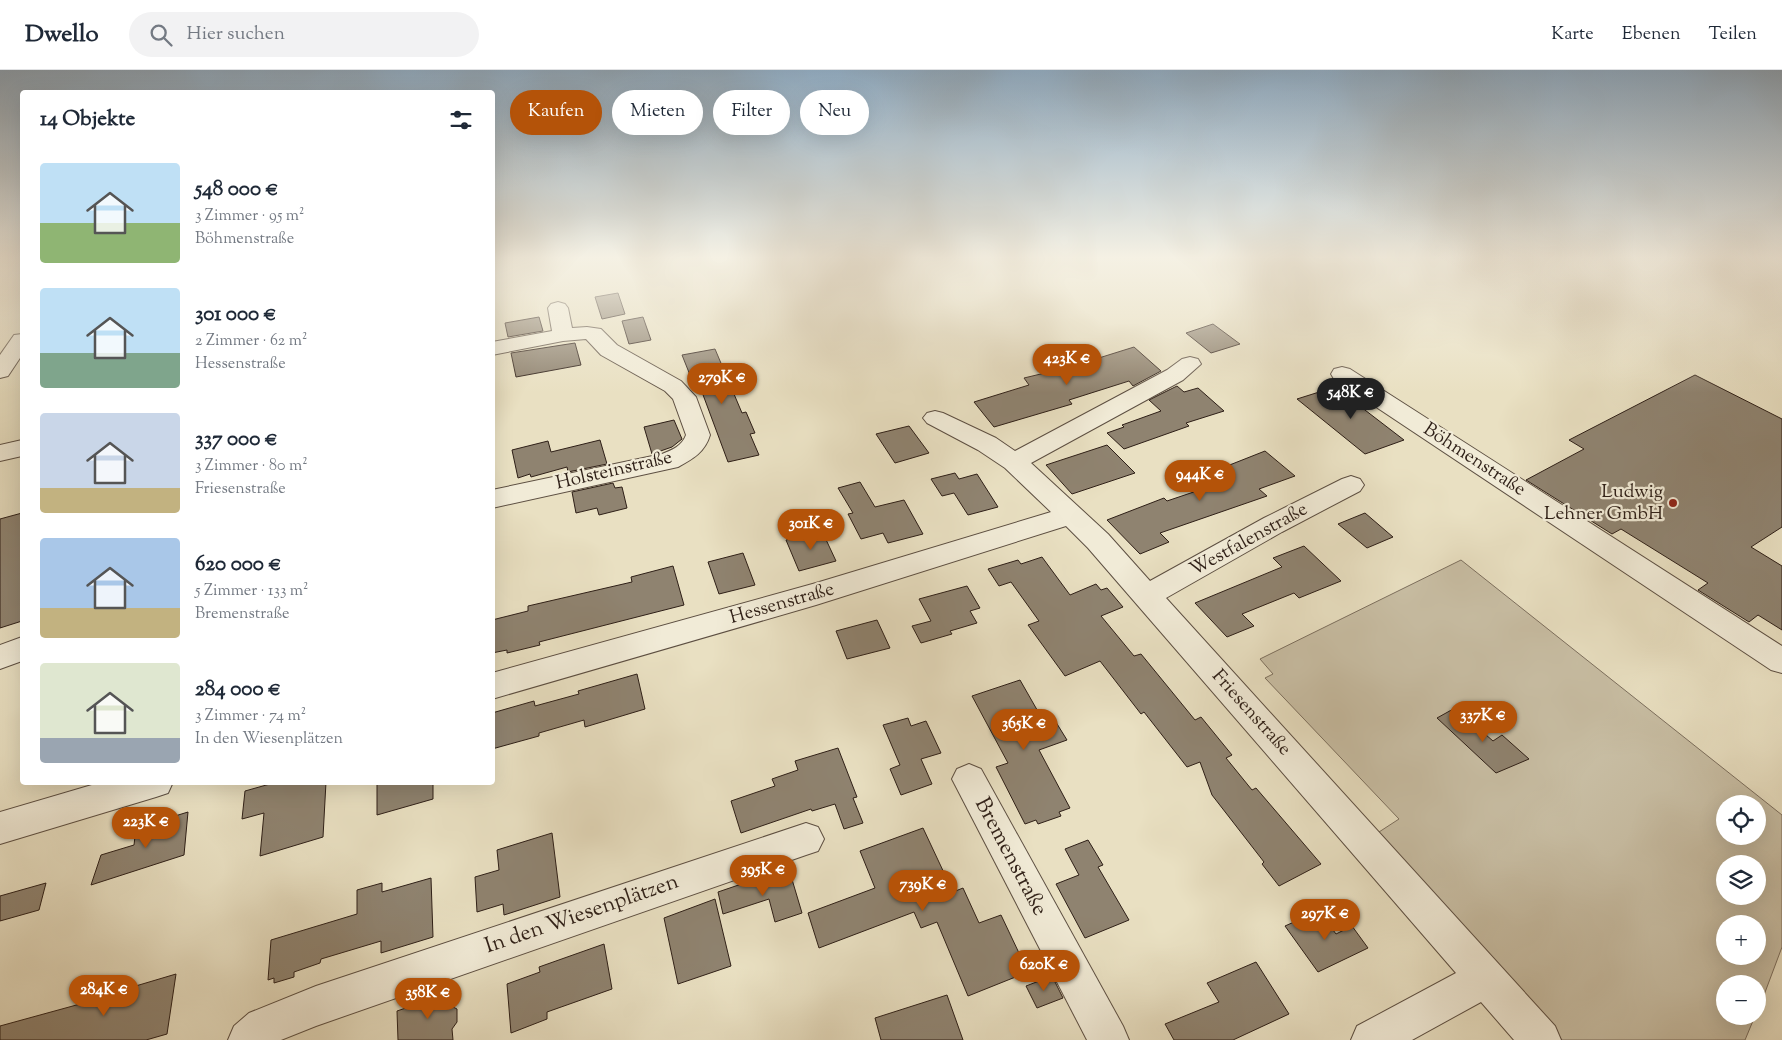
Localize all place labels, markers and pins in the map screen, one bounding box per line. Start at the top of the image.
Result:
pin: 423K € [1026,344,1108,386]
pin: 279K € [681,362,763,405]
pin: 548K € [1310,378,1392,420]
pin: 944K € [1159,460,1241,502]
place label: Ludwig Lehner GmbH [1544,479,1663,528]
marker: Ludwig Lehner GmbH [1667,497,1679,509]
pin: 301K € [770,508,852,551]
pin: 337K € [1442,700,1524,743]
pin: 365K € [983,708,1065,751]
pin: 223K € [105,806,187,849]
pin: 395K € [722,854,804,897]
pin: 739K € [882,870,964,912]
pin: 297K € [1284,898,1366,941]
pin: 620K € [1003,950,1085,992]
pin: 284K € [63,974,145,1017]
pin: 358K € [387,978,469,1020]

